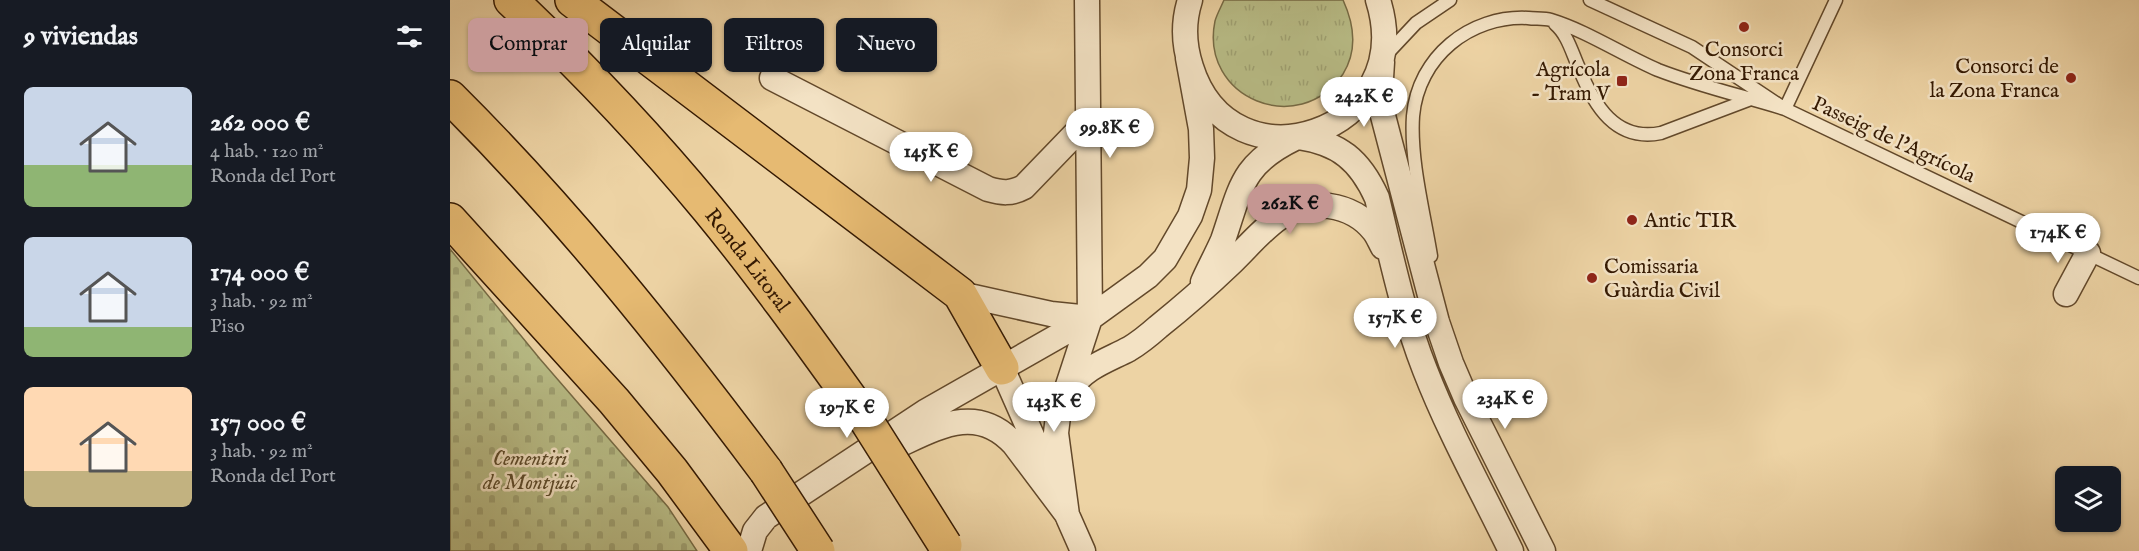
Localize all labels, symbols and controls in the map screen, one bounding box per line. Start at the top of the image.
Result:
chip: Comprar [468,18,588,72]
chip: Alquilar [600,18,712,72]
chip: Filtros [724,18,824,72]
chip: Nuevo [836,18,937,72]
text: 9 viviendas [24,20,138,53]
icon: filters [393,20,426,53]
marker: Consorci Zona Franca [1737,20,1751,34]
place label: Consorci Zona Franca [1689,37,1800,88]
place label: Consorci de la Zona Franca [1930,54,2060,105]
place label: Agrícola - Tram V [1531,57,1611,108]
marker: Consorci de la Zona Franca [2064,71,2078,85]
marker: Agrícola - Tram V [1615,74,1629,88]
pin: 242K € [1315,77,1413,128]
text: 242K € [1334,84,1394,109]
street label: Passeig de l'Agrícola [1807,91,1980,190]
text: 262 000 € [210,106,310,139]
pin: 99.8K € [1055,108,1165,159]
icon: home [72,111,144,183]
text: 99.8K € [1080,115,1140,140]
pin: 145K € [882,132,980,183]
text: 4 hab. · 120 m² [210,139,324,164]
text: 145K € [904,139,958,164]
text: Ronda del Port [210,164,336,189]
pin: 262K € [1241,184,1339,235]
text: 262K € [1261,191,1319,216]
street label: Ronda Litoral [698,203,796,318]
place label: Antic TIR [1643,208,1737,235]
marker: Antic TIR [1625,213,1639,227]
pin: 174K € [2009,213,2107,264]
text: 174K € [2029,220,2087,245]
place label: Comissaria Guàrdia Civil [1604,254,1720,305]
text: 174 000 € [210,256,309,289]
icon: home [72,261,144,333]
marker: Comissaria Guàrdia Civil [1585,271,1599,285]
text: 3 hab. · 92 m² [210,289,313,314]
pin: 157K € [1346,298,1444,349]
text: 157K € [1368,305,1422,330]
text: Piso [210,314,245,339]
pin: 234K € [1456,379,1554,430]
pin: 143K € [1005,382,1103,433]
text: 234K € [1476,386,1534,411]
pin: 197K € [798,388,896,439]
text: 143K € [1026,389,1082,414]
text: 197K € [819,395,875,420]
text: 157 000 € [210,406,306,439]
icon: home [72,411,144,483]
text: 3 hab. · 92 m² [210,439,313,464]
park label: Cementiri de Montjuïc [482,446,578,497]
text: Ronda del Port [210,464,336,489]
map controls [2055,466,2121,532]
button: layers [2055,466,2121,532]

